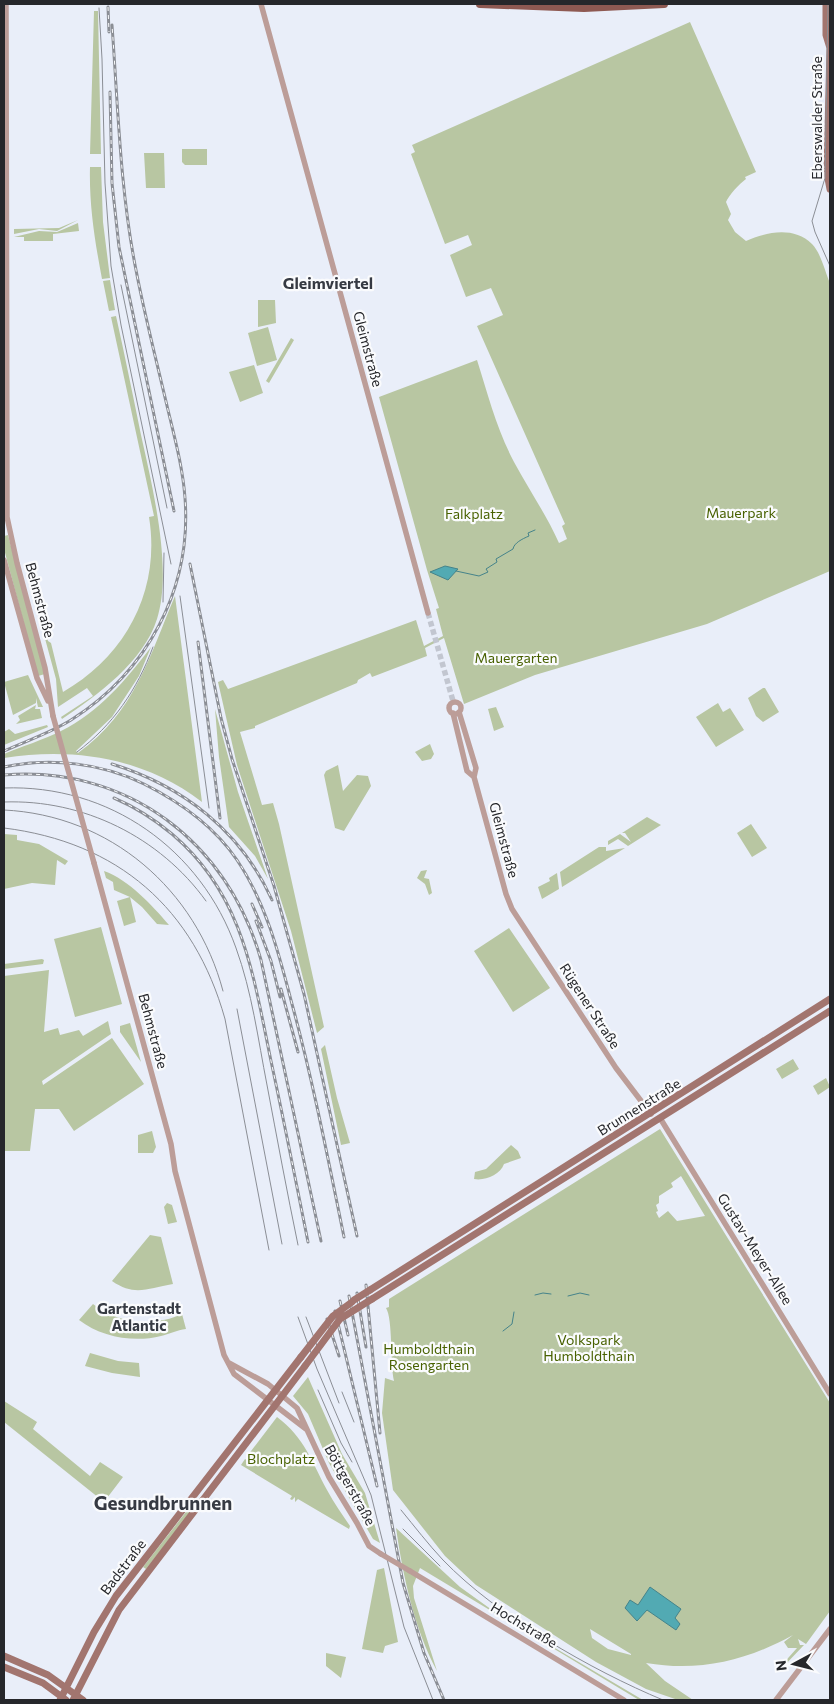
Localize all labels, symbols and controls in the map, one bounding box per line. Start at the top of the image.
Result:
street label: Eberswalder Straße [808,56,825,180]
district label: Gleimviertel [283,273,373,292]
street label: Gleimstraße [350,309,387,389]
park label: Mauerpark [706,504,776,521]
park label: Falkplatz [445,505,503,522]
street label: Behmstraße [22,560,59,639]
park label: Mauergarten [475,649,557,666]
street label: Gleimstraße [486,800,523,880]
street label: Rügener Straße [557,960,624,1051]
street label: Behmstraße [135,991,172,1070]
street label: Brunnenstraße [594,1074,683,1139]
street label: Gustav-Meyer-Allee [714,1190,797,1308]
district label: Gartenstadt Atlantic [97,1299,181,1334]
park label: Volkspark Humboldthain [543,1331,635,1364]
park label: Humboldthain Rosengarten [383,1340,475,1373]
street label: Böttgerstraße [321,1441,380,1528]
park label: Blochplatz [247,1450,315,1467]
district label: Gesundbrunnen [94,1491,232,1514]
street label: Badstraße [96,1536,149,1598]
street label: Hochstraße [488,1598,561,1651]
north arrow [769,1639,819,1689]
text: N [772,1659,790,1672]

